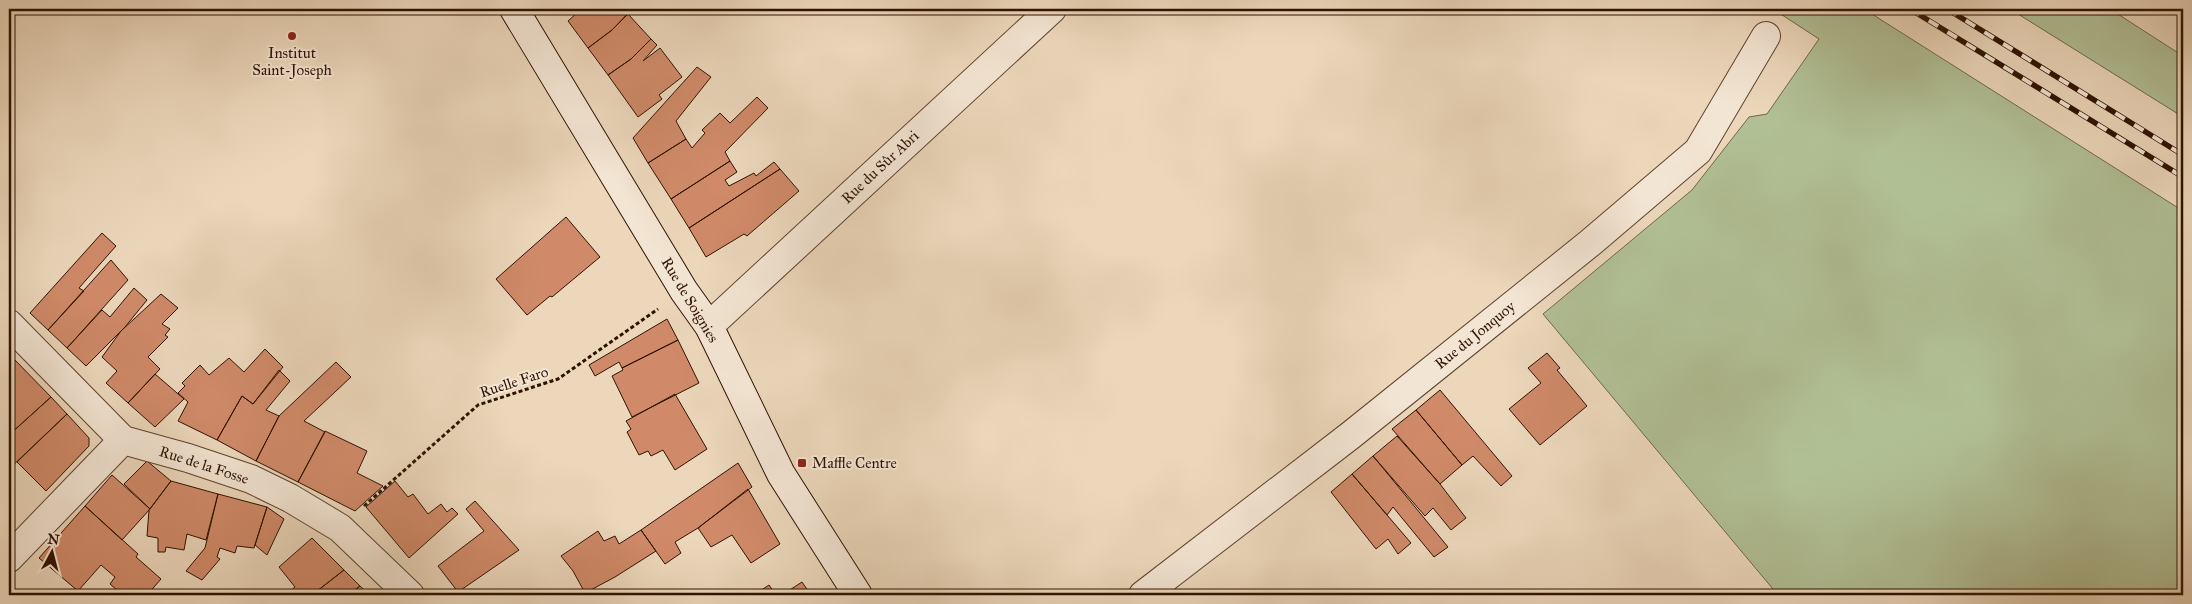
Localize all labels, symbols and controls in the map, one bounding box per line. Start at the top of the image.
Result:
marker: Institut Saint-Joseph [286,30,298,42]
place label: Institut Saint-Joseph [252,44,332,80]
street label: Rue du Sûr Abri [838,127,922,207]
street label: Rue de Soignies [658,254,722,346]
street label: Rue du Jonquoy [1431,297,1520,374]
street label: Ruelle Faro [477,362,551,402]
street label: Rue de la Fosse [157,442,251,488]
place label: Maffle Centre [812,454,897,472]
marker: Maffle Centre [796,457,808,469]
north arrow [28,526,78,576]
text: N [47,530,61,549]

